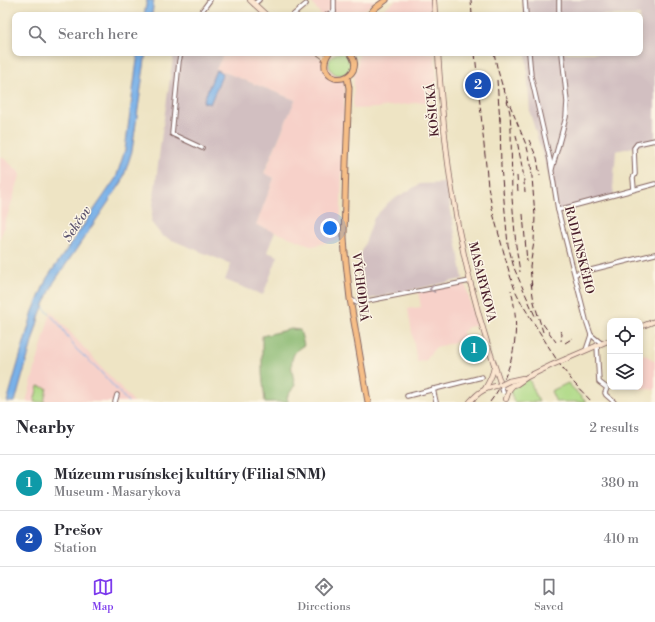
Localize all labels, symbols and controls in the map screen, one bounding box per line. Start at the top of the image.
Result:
search box [12,12,643,56]
icon: search [26,23,48,45]
text: Search here [58,25,138,44]
pin: 2 [465,70,491,100]
street label: KOŠICKÁ [421,82,443,138]
water label: Sekčov [59,203,95,245]
street label: RADLINSKÉHO [561,204,599,295]
your location [320,218,340,238]
street label: MASARYKOVA [465,240,499,324]
street label: VÝCHODNÁ [348,250,374,323]
one-way arrow [429,284,435,292]
map controls [607,318,643,390]
button: locate [607,318,643,354]
pin: 1 [461,334,487,364]
button: layers [607,354,643,390]
text: Nearby [16,417,75,439]
text: 2 results [590,420,639,436]
text: Múzeum rusínskej kultúry (Filial SNM) [54,465,326,484]
text: 1 [26,475,32,491]
text: 380 m [601,475,639,491]
text: Museum · Masarykova [54,484,181,500]
text: Prešov [54,521,103,540]
text: 2 [25,531,33,547]
text: 410 m [603,531,639,547]
text: Station [54,540,97,556]
tab: Map [92,576,114,614]
tab: Directions [298,576,351,614]
tab: Saved [534,576,563,614]

